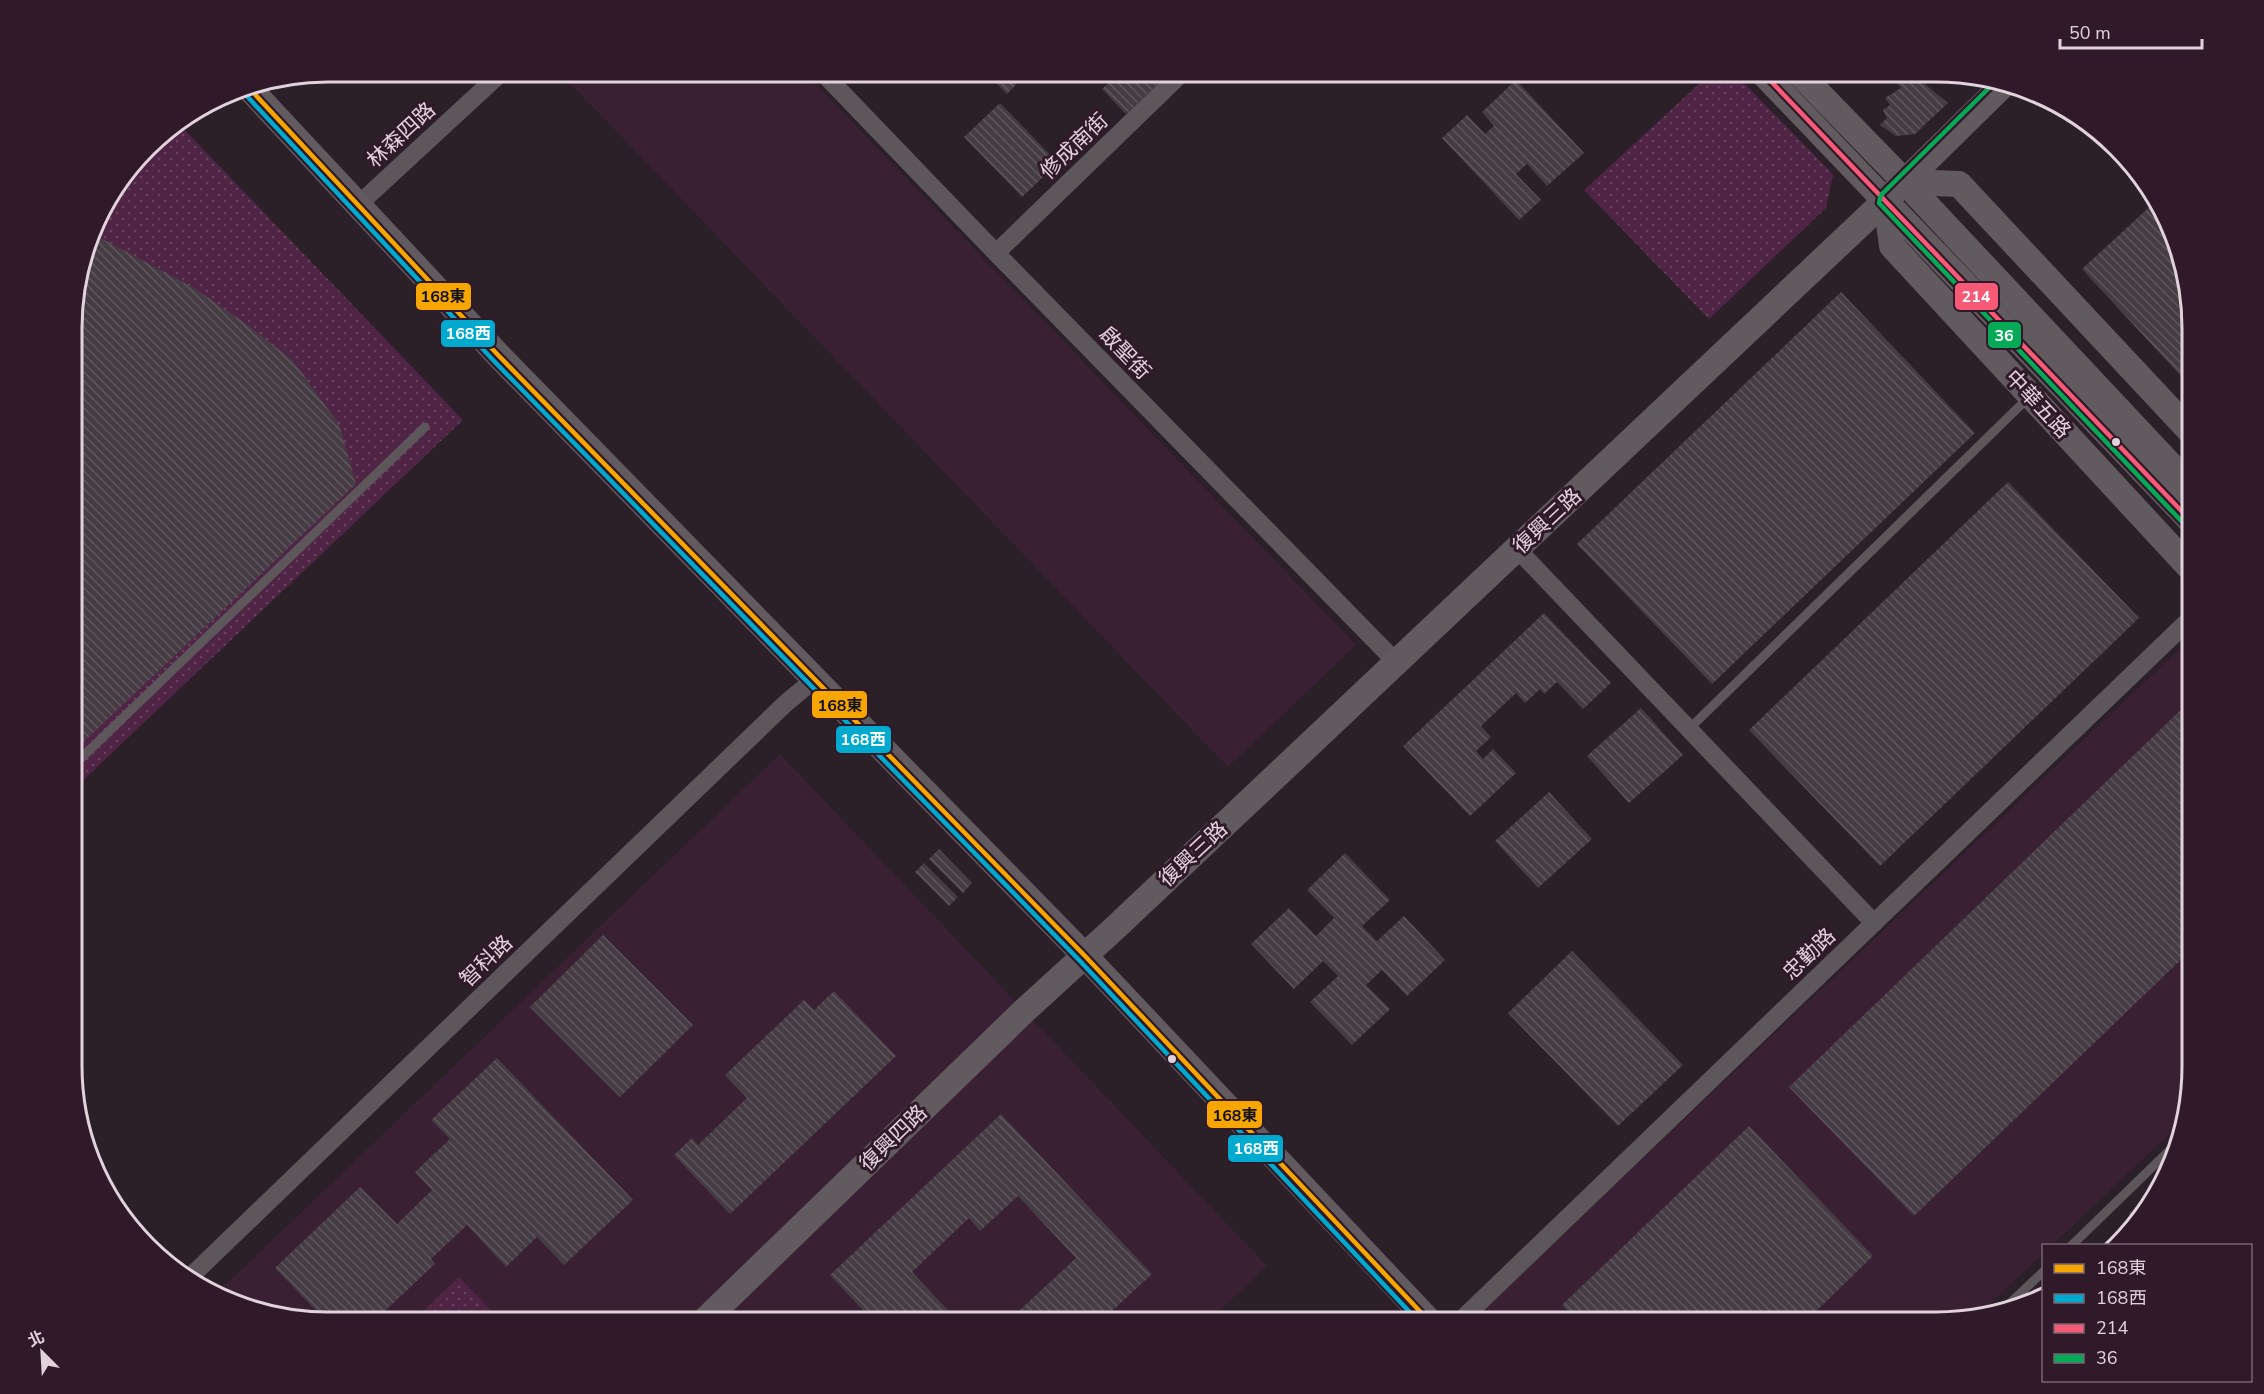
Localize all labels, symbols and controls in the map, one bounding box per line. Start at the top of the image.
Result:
scale bar [2060,12,2202,50]
text: 50 m [2069,21,2111,45]
street label: 林森四路 [361,96,441,174]
street label: 修成南街 [1034,107,1114,185]
line badge: 168東 [415,282,472,311]
line badge: 214 [1954,282,1999,311]
text: 168東 [421,286,465,308]
text: 214 [1962,286,1991,308]
line badge: 168西 [440,319,496,348]
street label: 啟聖街 [1093,321,1157,385]
line badge: 36 [1987,321,2022,349]
text: 168西 [446,323,490,345]
text: 36 [1994,325,2014,347]
street label: 中華五路 [1999,364,2077,444]
unlabelled marker [2110,436,2122,448]
street label: 復興三路 [1507,482,1587,560]
line badge: 168東 [811,690,868,719]
text: 168東 [818,695,862,717]
line badge: 168西 [835,725,892,754]
text: 168西 [841,729,885,751]
street label: 復興三路 [1153,815,1233,893]
street label: 忠勤路 [1777,922,1841,986]
street label: 智科路 [454,929,518,993]
unlabelled marker [1166,1053,1178,1065]
street label: 復興四路 [853,1099,933,1177]
line badge: 168東 [1206,1100,1263,1129]
text: 168東 [1213,1105,1257,1127]
line badge: 168西 [1227,1134,1284,1163]
text: 168西 [1234,1138,1278,1160]
legend [2042,1244,2252,1382]
text: 168東 [2096,1256,2146,1280]
text: 168西 [2096,1286,2146,1310]
text: 214 [2096,1316,2129,1340]
north arrow [12,1322,72,1382]
text: 北 [25,1326,48,1353]
text: 36 [2096,1346,2118,1370]

